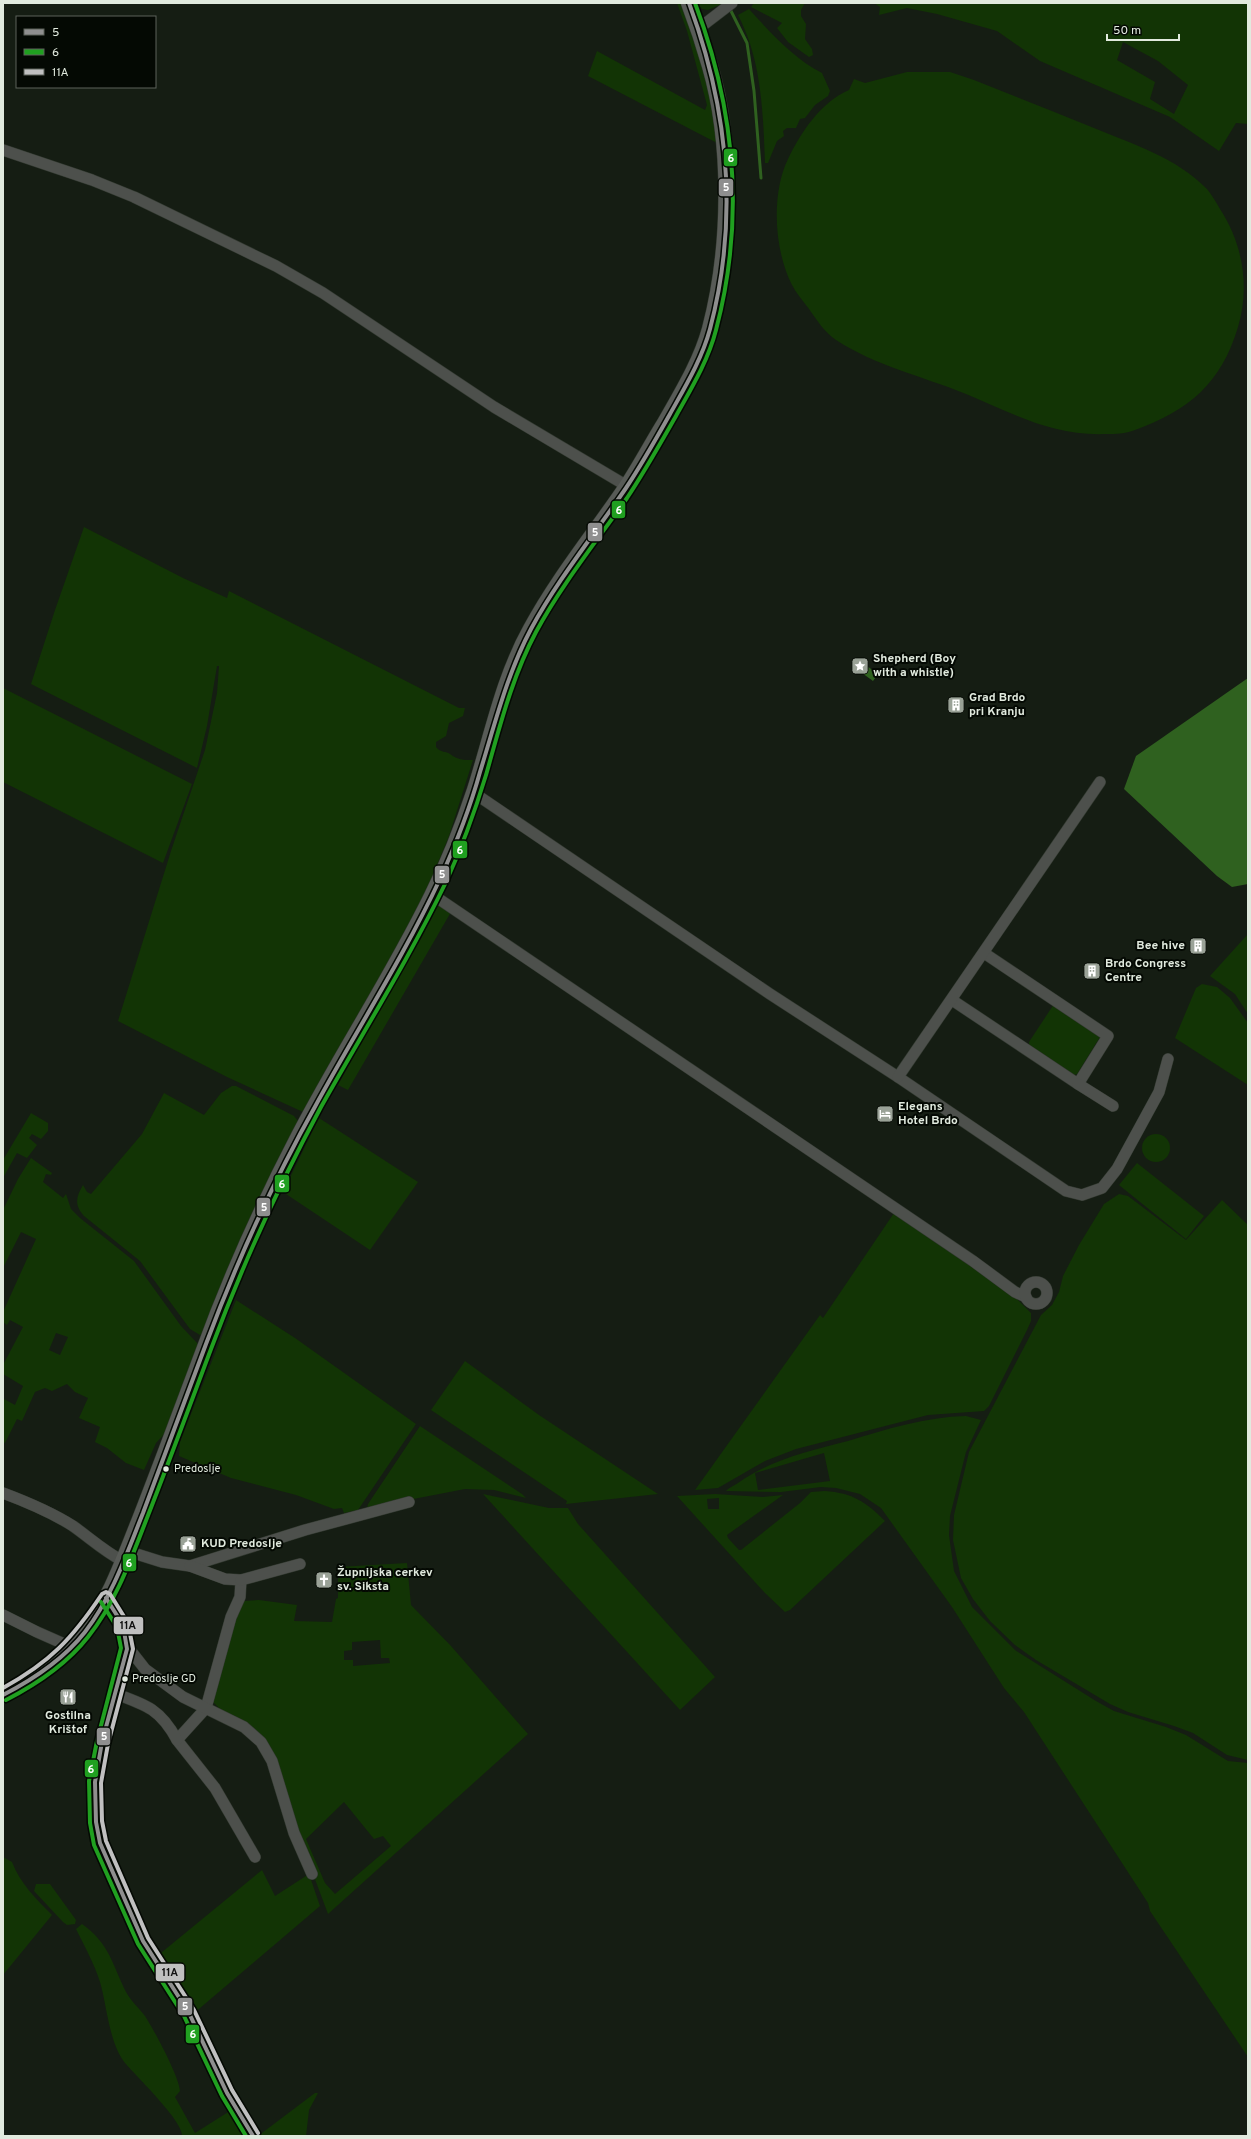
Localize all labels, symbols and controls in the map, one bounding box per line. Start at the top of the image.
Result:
legend [16,16,156,88]
scale bar [1107,16,1179,42]
text: 50 m [1113,23,1141,39]
text: 5 [52,25,59,41]
text: 6 [52,45,59,61]
text: 11A [52,65,69,81]
line badge: 6 [723,148,738,167]
text: 6 [728,152,735,166]
line badge: 5 [718,178,734,197]
text: 5 [723,181,730,195]
line badge: 6 [611,500,626,519]
text: 6 [616,504,623,518]
line badge: 5 [587,522,603,542]
text: 5 [592,526,599,540]
place label: Shepherd (Boy with a whistle) [873,651,956,681]
place icon: Shepherd (Boy with a whistle) [850,656,870,676]
place label: Grad Brdo pri Kranju [969,690,1026,720]
building icon: Grad Brdo pri Kranju [946,695,966,715]
line badge: 6 [452,840,468,859]
text: 6 [457,844,464,858]
line badge: 5 [434,865,450,884]
text: 5 [439,868,446,882]
building icon: Bee hive [1188,936,1208,956]
place label: Bee hive [1136,938,1185,954]
place label: Brdo Congress Centre [1105,956,1186,986]
building icon: Brdo Congress Centre [1082,961,1102,981]
place label: Elegans Hotel Brdo [898,1099,958,1129]
hotel icon: Elegans Hotel Brdo [875,1104,895,1124]
line badge: 6 [274,1174,290,1193]
text: 6 [279,1178,286,1192]
line badge: 5 [256,1197,271,1217]
text: 5 [261,1201,268,1215]
place label: Predoslje [174,1462,220,1476]
marker: Predoslje [161,1464,171,1474]
public building icon: KUD Predoslje [178,1534,198,1554]
place label: KUD Predoslje [201,1536,282,1552]
line badge: 6 [122,1553,137,1572]
text: 6 [126,1557,133,1571]
place label: Župnijska cerkev sv. Siksta [337,1565,433,1595]
church icon: Župnijska cerkev sv. Siksta [314,1570,334,1590]
line badge: 11A [113,1616,144,1635]
text: 11A [120,1619,136,1633]
place label: Predoslje GD [132,1672,196,1686]
marker: Predoslje GD [120,1674,130,1684]
restaurant icon: Gostilna Krištof [58,1687,78,1707]
place label: Gostilna Krištof [45,1708,91,1738]
line badge: 5 [96,1727,111,1746]
text: 5 [101,1730,108,1744]
line badge: 6 [84,1759,99,1778]
text: 6 [88,1763,95,1777]
line badge: 11A [155,1963,185,1982]
text: 11A [162,1966,178,1980]
line badge: 5 [177,1997,193,2016]
text: 5 [182,2000,189,2014]
line badge: 6 [185,2024,200,2044]
text: 6 [190,2028,197,2042]

